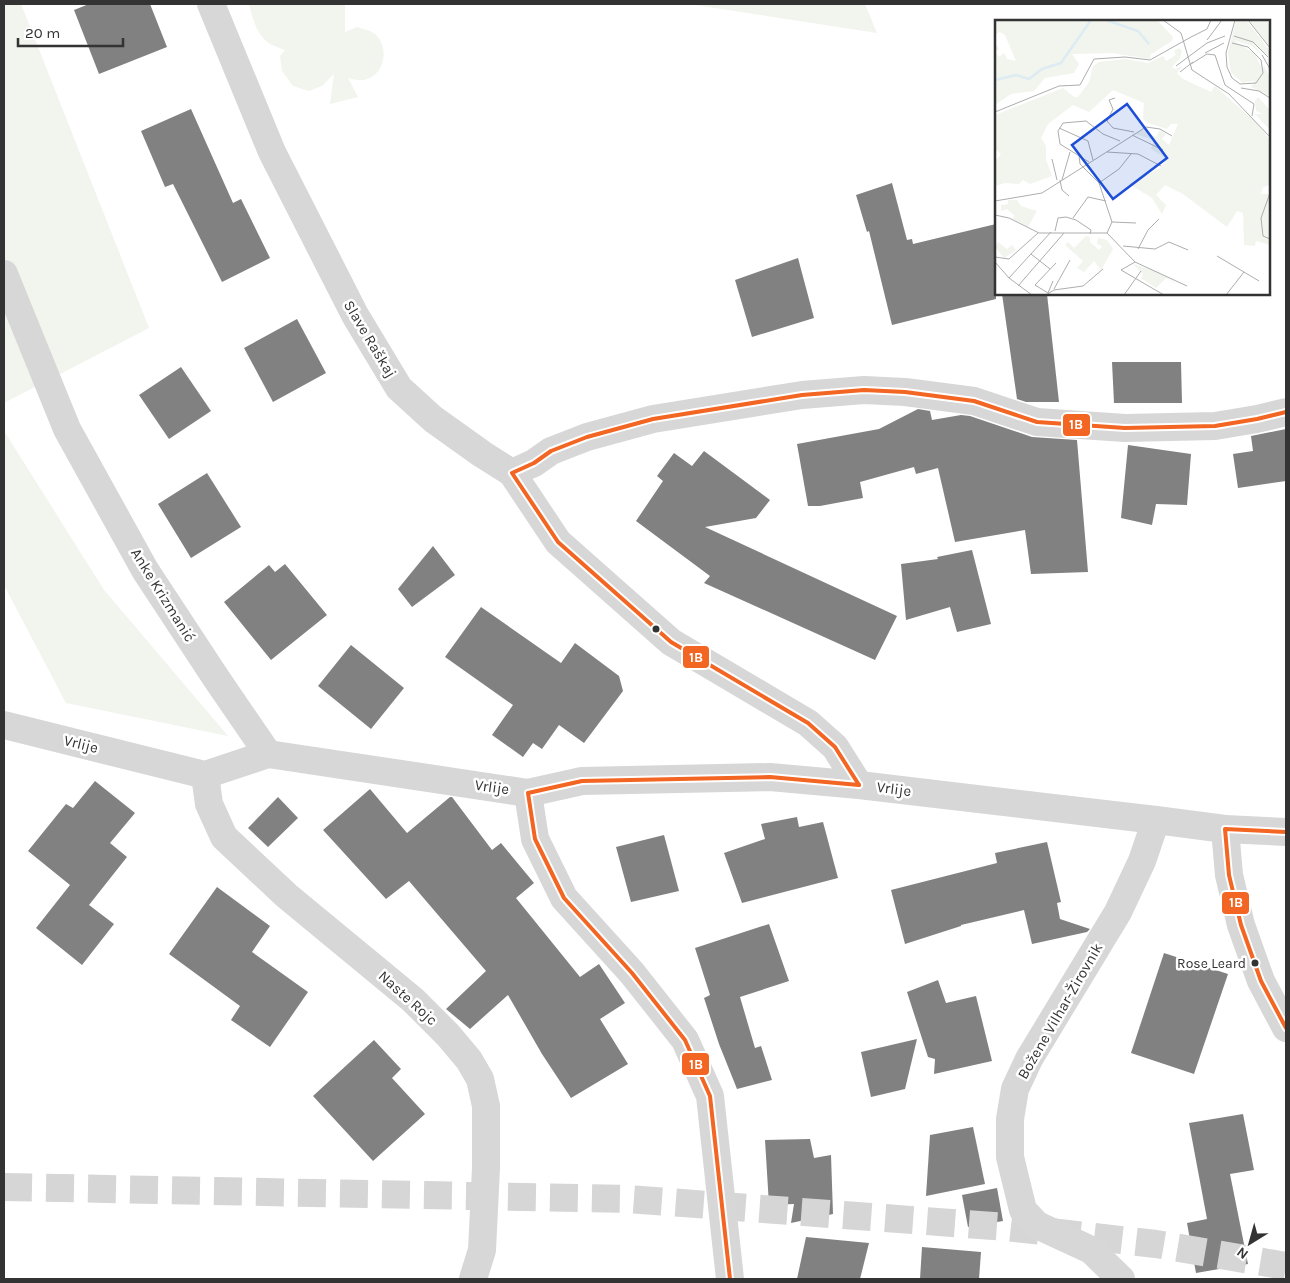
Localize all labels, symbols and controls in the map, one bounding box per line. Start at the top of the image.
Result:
scale bar [18,15,122,47]
inset map [995,20,1270,295]
text: 20 m [25,24,60,42]
street label: Slave Raškaj [340,297,400,381]
line badge: 1B [1062,413,1091,437]
text: 1B [1069,416,1083,433]
street label: Anke Krizmanić [127,545,199,645]
unlabelled marker [651,624,661,634]
line badge: 1B [682,645,710,669]
text: 1B [689,649,703,666]
street label: Vrlije [62,731,100,757]
street label: Vrlije [474,776,510,798]
street label: Vrlije [876,778,912,800]
line badge: 1B [1221,891,1250,915]
text: 1B [1229,894,1243,911]
street label: Božene Vilhar-Žirovnik [1014,940,1106,1082]
place label: Rose Leard [1177,955,1246,972]
marker: Rose Leard [1250,958,1260,968]
street label: Naste Rojc [375,967,441,1029]
line badge: 1B [681,1052,710,1076]
text: 1B [689,1056,703,1073]
north arrow [1225,1218,1275,1268]
text: N [1233,1243,1252,1263]

